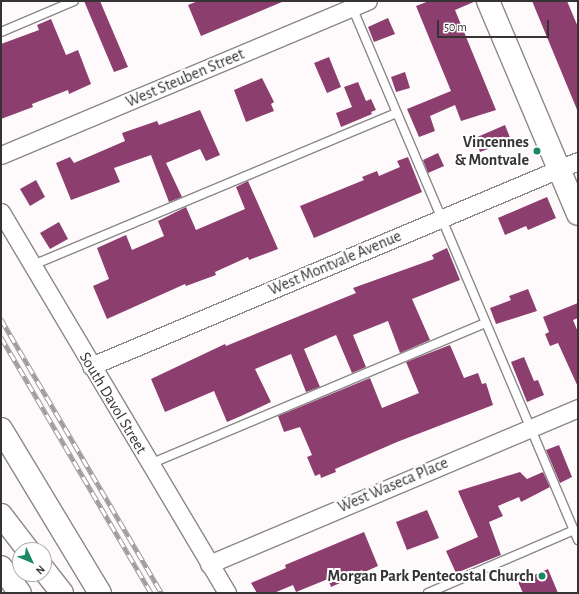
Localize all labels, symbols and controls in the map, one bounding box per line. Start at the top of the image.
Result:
scale bar [439,12,551,38]
text: 50 m [444,21,467,33]
street label: West Steuben Street [123,44,247,112]
place label: Vincennes & Montvale [455,132,529,170]
marker: Vincennes & Montvale [532,146,542,156]
street label: West Montvale Avenue [266,226,404,300]
street label: South Davol Street [75,349,151,457]
street label: West Waseca Place [335,453,451,517]
north arrow [12,542,52,582]
text: N [34,563,47,577]
place label: Morgan Park Pentecostal Church [328,566,534,586]
marker: Morgan Park Pentecostal Church [537,571,547,581]

